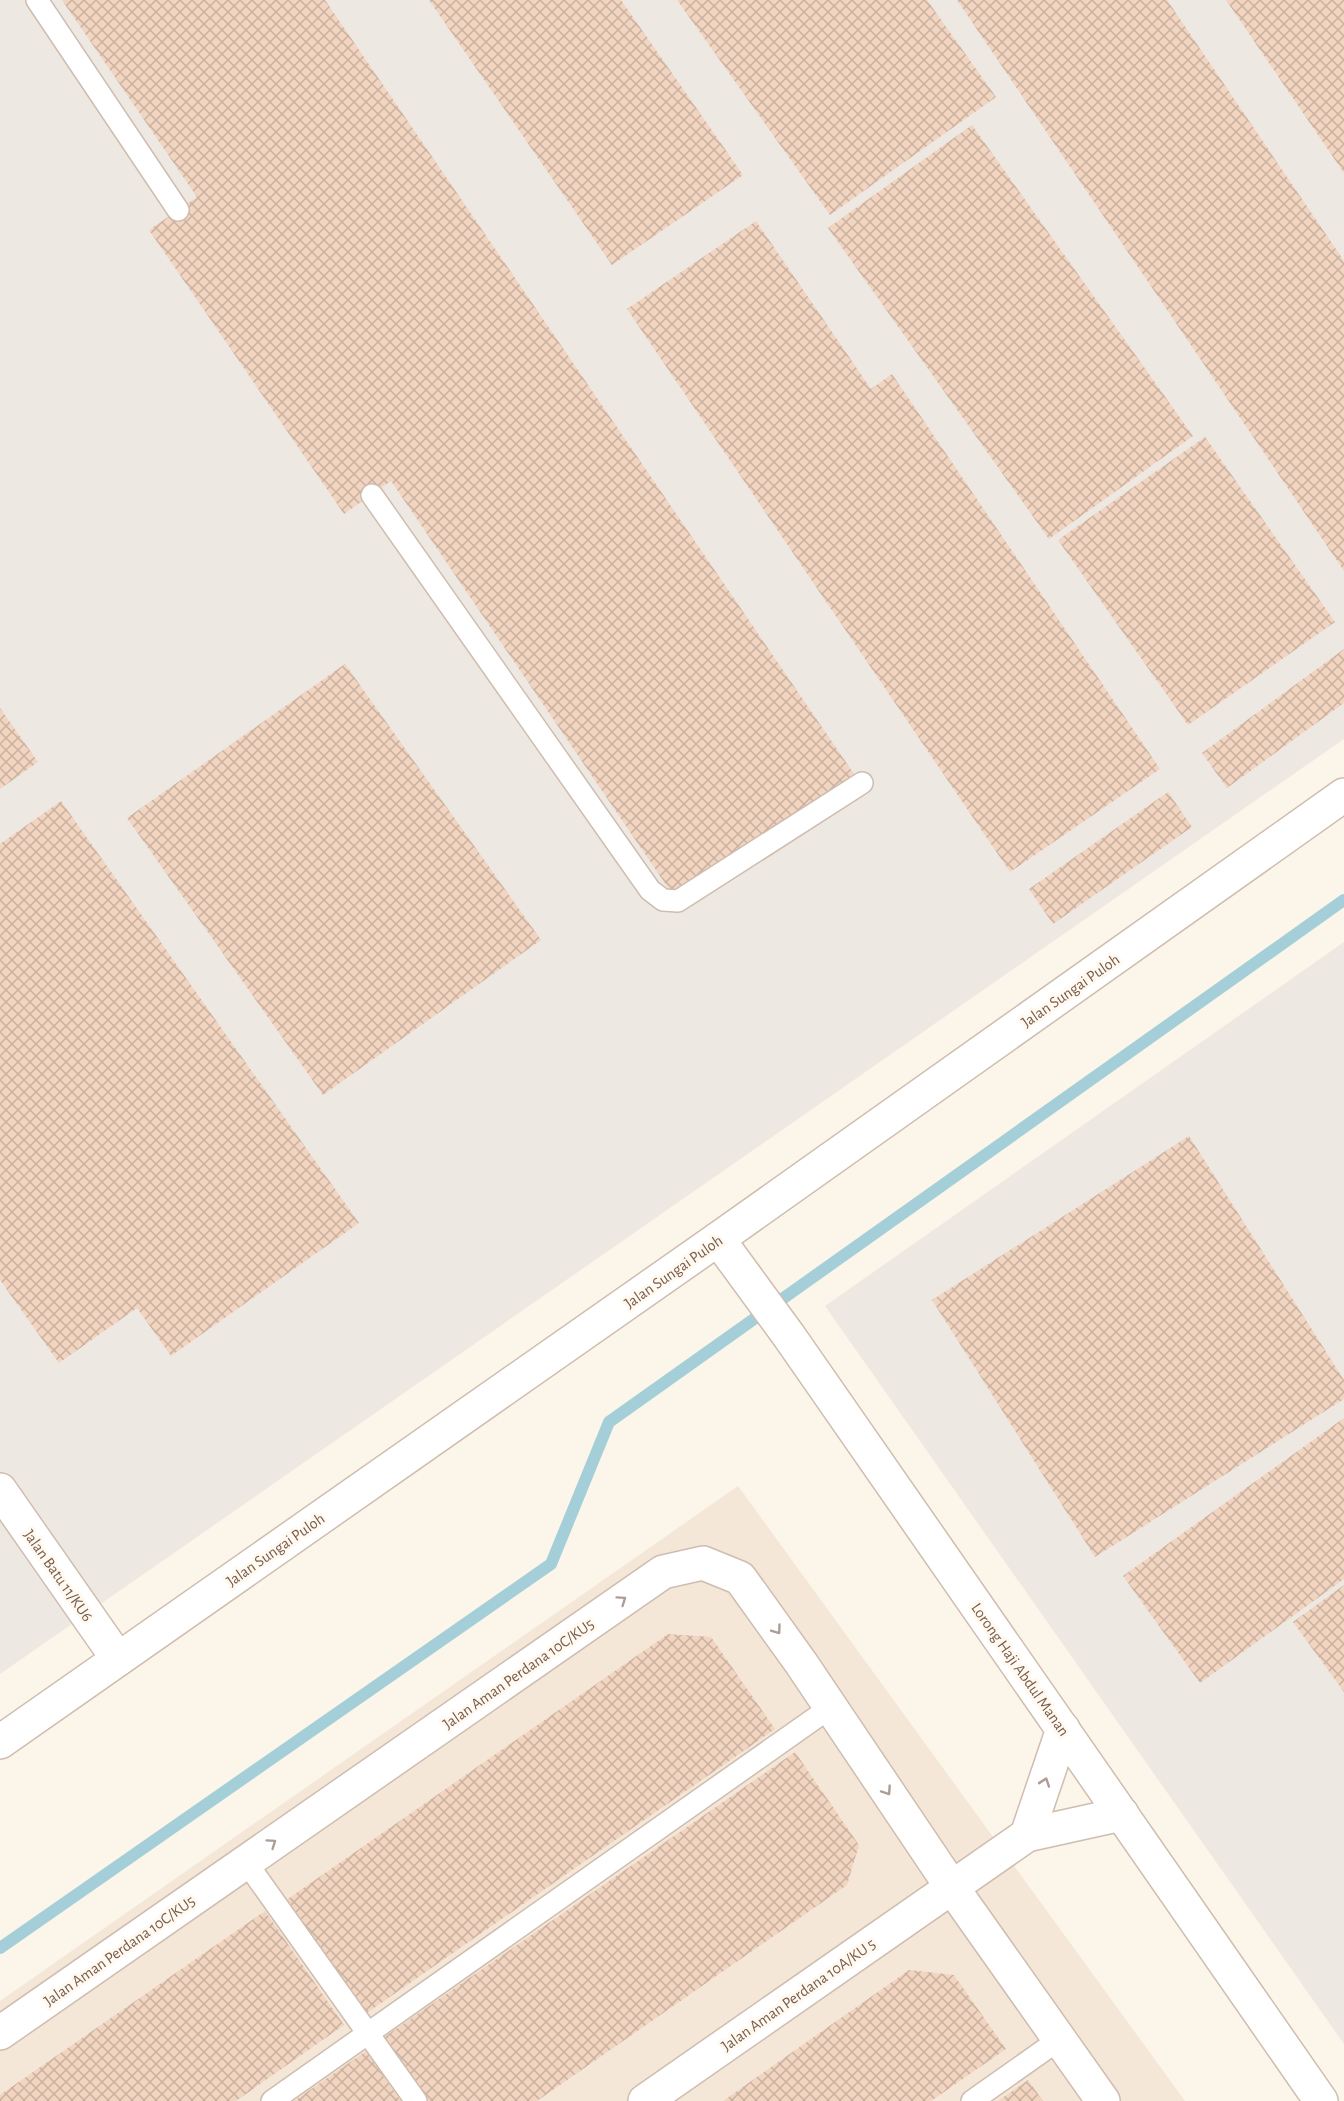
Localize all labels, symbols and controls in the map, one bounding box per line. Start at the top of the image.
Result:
street label: Jalan Sungai Puloh [1019,951,1123,1031]
street label: Jalan Sungai Puloh [622,1232,726,1312]
street label: Jalan Sungai Puloh [224,1510,328,1590]
street label: Jalan Batu 11/KU6 [21,1527,96,1624]
one-way arrow [615,1596,626,1607]
street label: Lorong Haji Abdul Manan [967,1600,1072,1740]
street label: Jalan Aman Perdana 10C/KU5 [440,1616,597,1732]
one-way arrow [770,1624,781,1635]
one-way arrow [1037,1777,1050,1788]
one-way arrow [880,1785,891,1796]
one-way arrow [265,1839,276,1850]
street label: Jalan Aman Perdana 10C/KU5 [41,1893,198,2009]
street label: Jalan Aman Perdana 10A/KU 5 [719,1935,879,2054]

